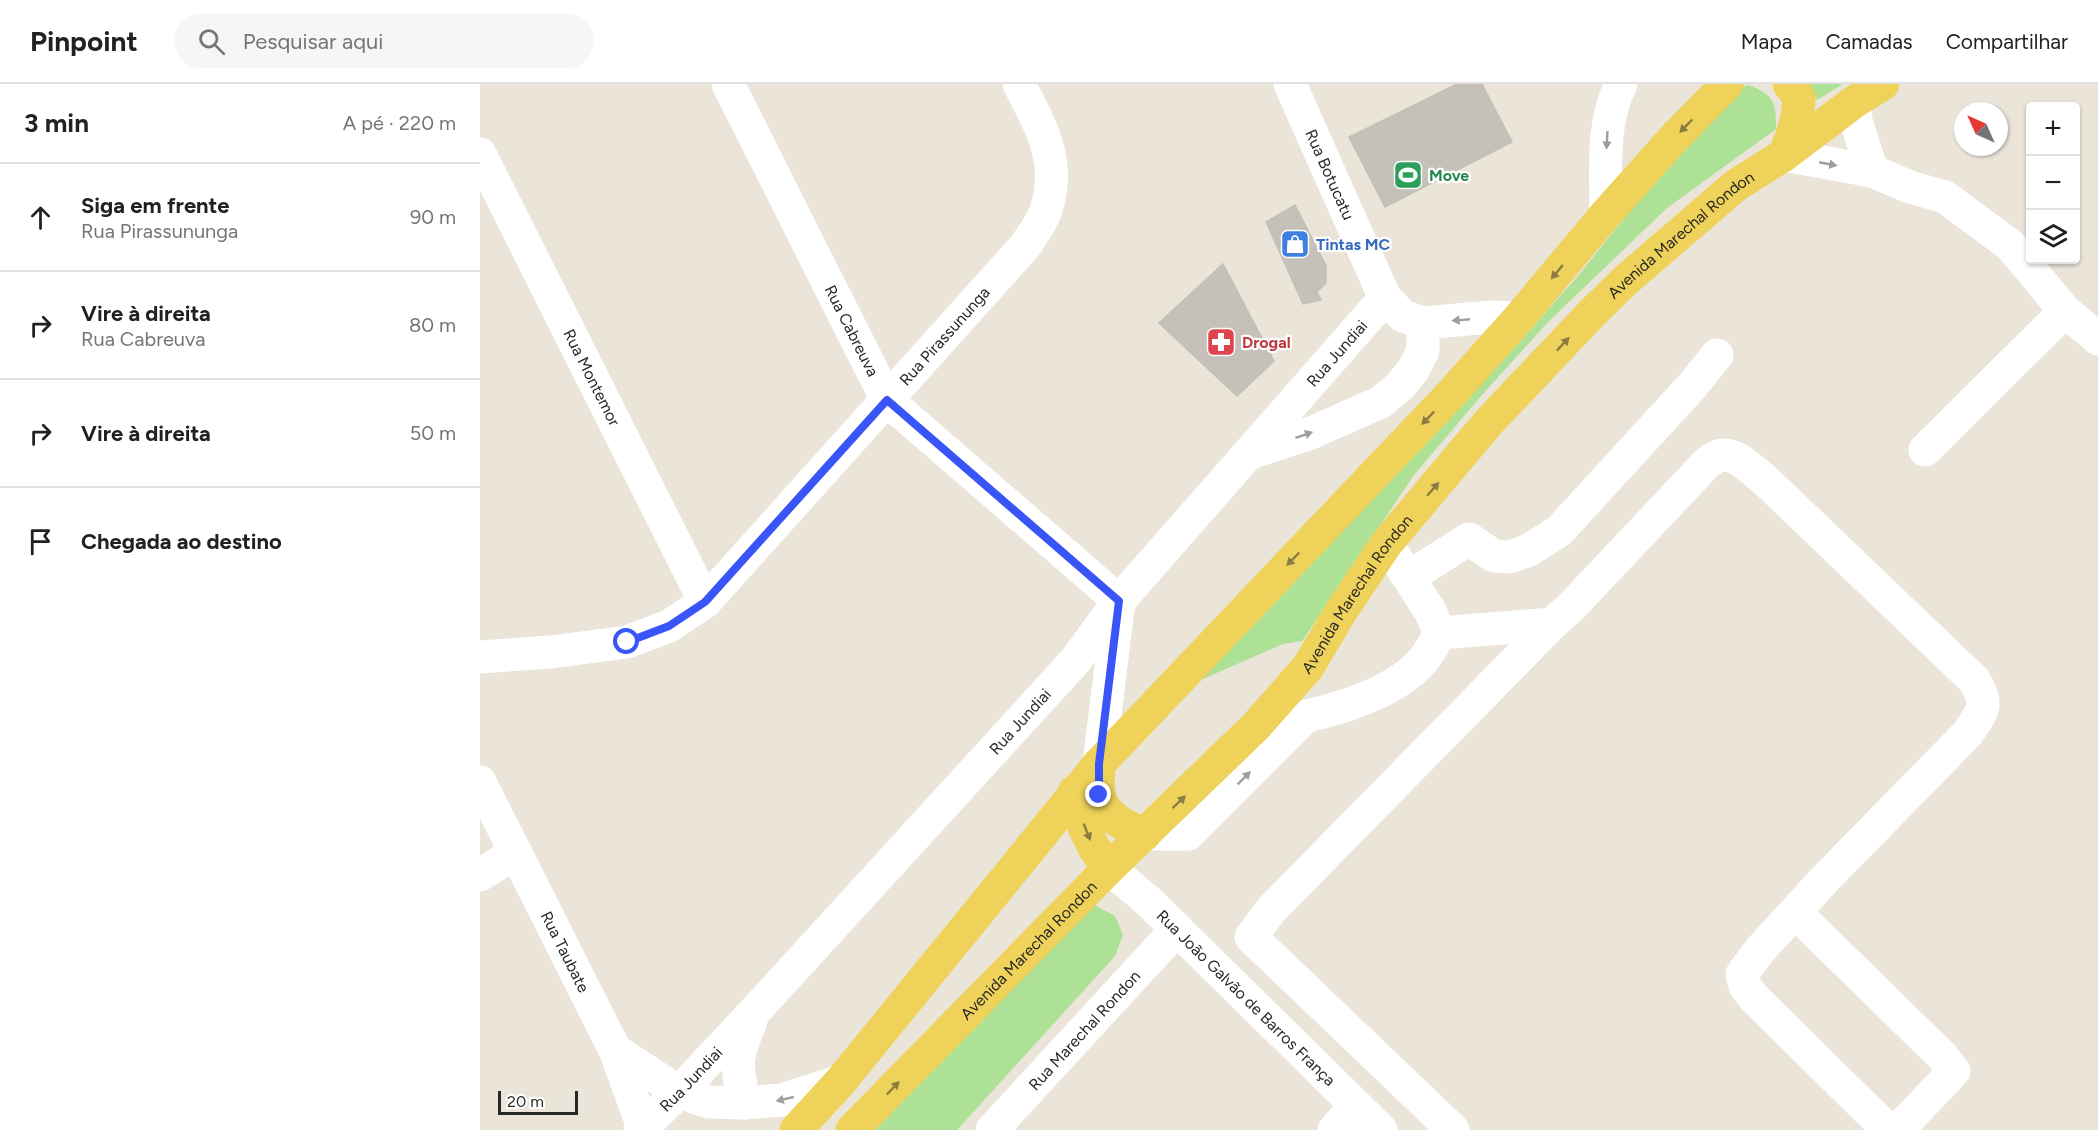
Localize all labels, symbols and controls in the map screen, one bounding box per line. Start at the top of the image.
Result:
search box [174,14,594,68]
text: Pinpoint [30,24,138,58]
icon: search [195,25,228,58]
text: Pesquisar aqui [243,28,383,55]
text: Mapa [1741,29,1792,54]
text: Camadas [1825,29,1913,54]
text: Compartilhar [1946,29,2068,54]
north arrow [1954,102,2008,156]
map controls [2026,102,2080,264]
button: + [2026,102,2080,156]
text: 3 min [24,107,89,139]
text: A pé · 220 m [343,111,456,135]
one-way arrow [1679,118,1693,133]
street label: Rua Botucatu [1301,127,1358,223]
one-way arrow [1602,131,1611,150]
button: − [2026,156,2080,210]
sports icon: Move [1392,159,1424,191]
one-way arrow [1818,160,1837,169]
place label: Move [1429,166,1469,185]
street label: Avenida Marechal Rondon [1604,167,1758,303]
text: Siga em frente [81,192,229,219]
icon: ahead [24,201,57,234]
text: 90 m [410,205,456,229]
button: layers [2026,210,2080,264]
text: Rua Pirassununga [81,219,238,243]
shop icon: Tintas MC [1279,228,1311,260]
place label: Tintas MC [1316,235,1390,254]
one-way arrow [1551,264,1564,280]
street label: Rua Cabreuva [821,282,882,380]
street label: Rua Pirassununga [896,283,994,389]
text: Vire à direita [81,300,211,327]
icon: right [24,309,57,342]
text: 80 m [409,313,456,337]
one-way arrow [1451,315,1470,325]
street label: Rua Jundiai [1303,316,1371,391]
street label: Rua Montemor [559,326,624,430]
pharmacy icon: Drogal [1205,326,1237,358]
text: Rua Cabreuva [81,327,205,351]
place label: Drogal [1242,333,1291,352]
one-way arrow [1556,337,1570,351]
one-way arrow [1421,410,1435,424]
icon: right [24,417,57,450]
text: Vire à direita [81,420,211,447]
text: 50 m [410,421,456,445]
one-way arrow [1295,430,1313,439]
one-way arrow [1427,481,1440,497]
street label: Avenida Marechal Rondon [1298,511,1417,678]
icon: arrive [24,525,57,558]
text: Chegada ao destino [81,528,282,555]
one-way arrow [1287,552,1301,566]
route start [613,628,639,654]
street label: Rua Jundiai [985,685,1055,758]
one-way arrow [1236,772,1250,786]
route end [1085,781,1111,807]
one-way arrow [1171,795,1185,809]
one-way arrow [1082,824,1092,842]
street label: Avenida Marechal Rondon [957,877,1101,1024]
street label: Rua João Galvão de Barros França [1153,906,1339,1090]
street label: Rua Taubate [537,908,594,996]
street label: Rua Marechal Rondon [1025,966,1144,1094]
street label: Rua Jundiai [656,1043,726,1116]
one-way arrow [885,1082,899,1096]
scale bar [498,1088,578,1116]
text: 20 m [507,1092,544,1111]
one-way arrow [776,1094,794,1104]

